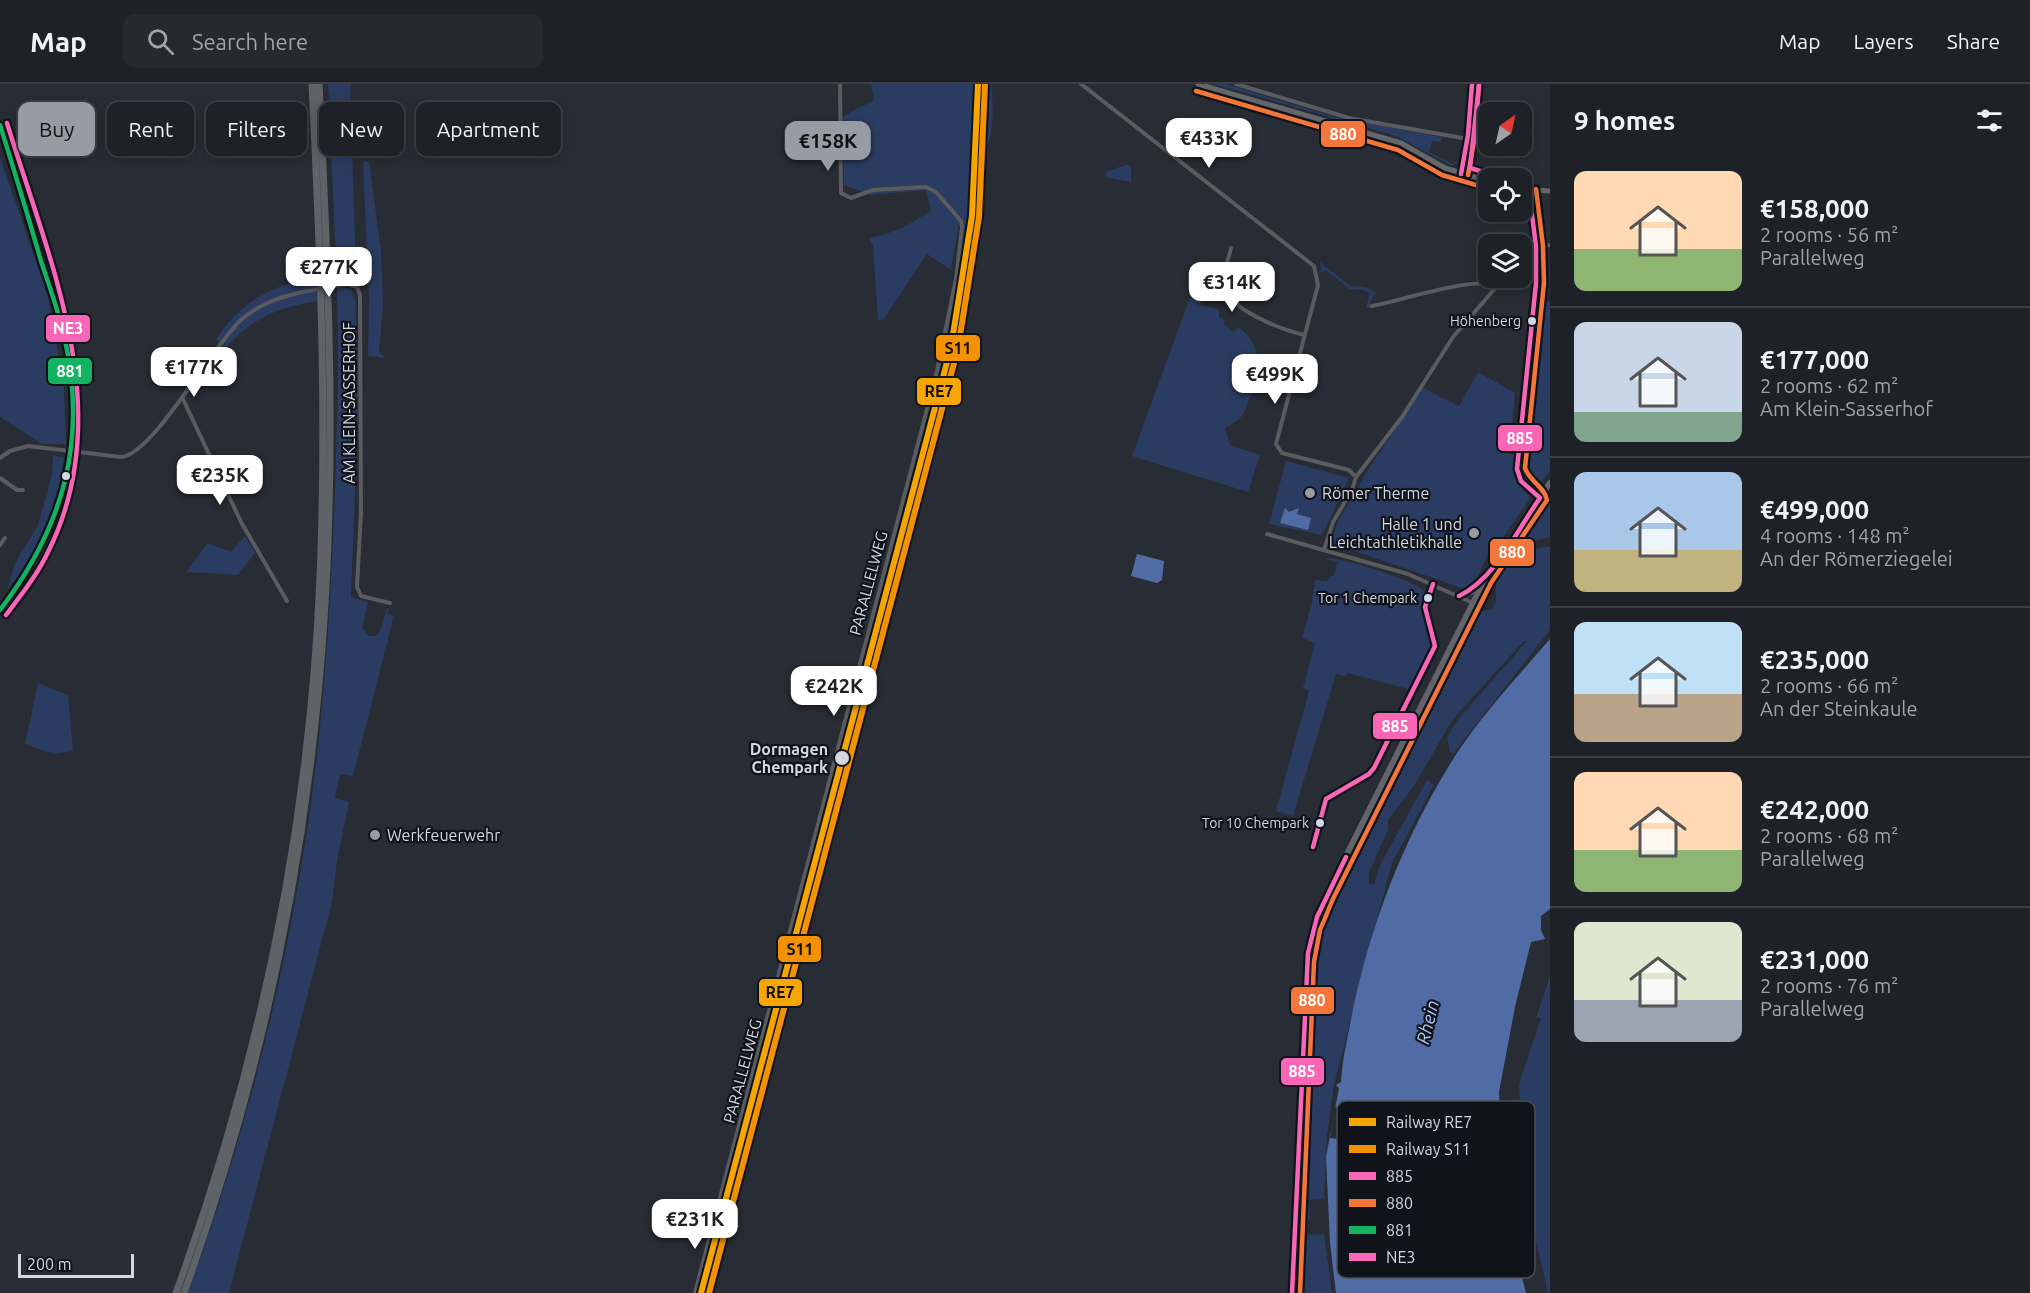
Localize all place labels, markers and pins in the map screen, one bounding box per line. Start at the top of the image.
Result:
pin: €433K [1167,118,1251,169]
pin: €158K [786,121,870,172]
pin: €277K [287,247,371,298]
pin: €314K [1190,262,1274,313]
place label: Höhenberg [1450,313,1521,329]
marker: Höhenberg [1526,315,1538,327]
pin: €177K [152,347,236,398]
pin: €499K [1233,354,1317,405]
pin: €235K [178,455,262,506]
unlabelled marker [60,470,72,482]
place label: Römer Therme [1322,484,1429,502]
marker: Römer Therme [1303,486,1317,500]
place label: Halle 1 und Leichtathletikhalle [1329,515,1462,551]
marker: Halle 1 und Leichtathletikhalle [1467,526,1481,540]
place label: Tor 1 Chempark [1318,590,1417,606]
marker: Tor 1 Chempark [1422,592,1434,604]
pin: €242K [792,666,876,717]
place label: Dormagen Chempark [750,740,828,776]
marker: Dormagen Chempark [833,749,851,767]
place label: Tor 10 Chempark [1202,815,1309,831]
marker: Tor 10 Chempark [1314,817,1326,829]
place label: Werkfeuerwehr [387,826,500,844]
marker: Werkfeuerwehr [368,828,382,842]
pin: €231K [653,1199,737,1250]

